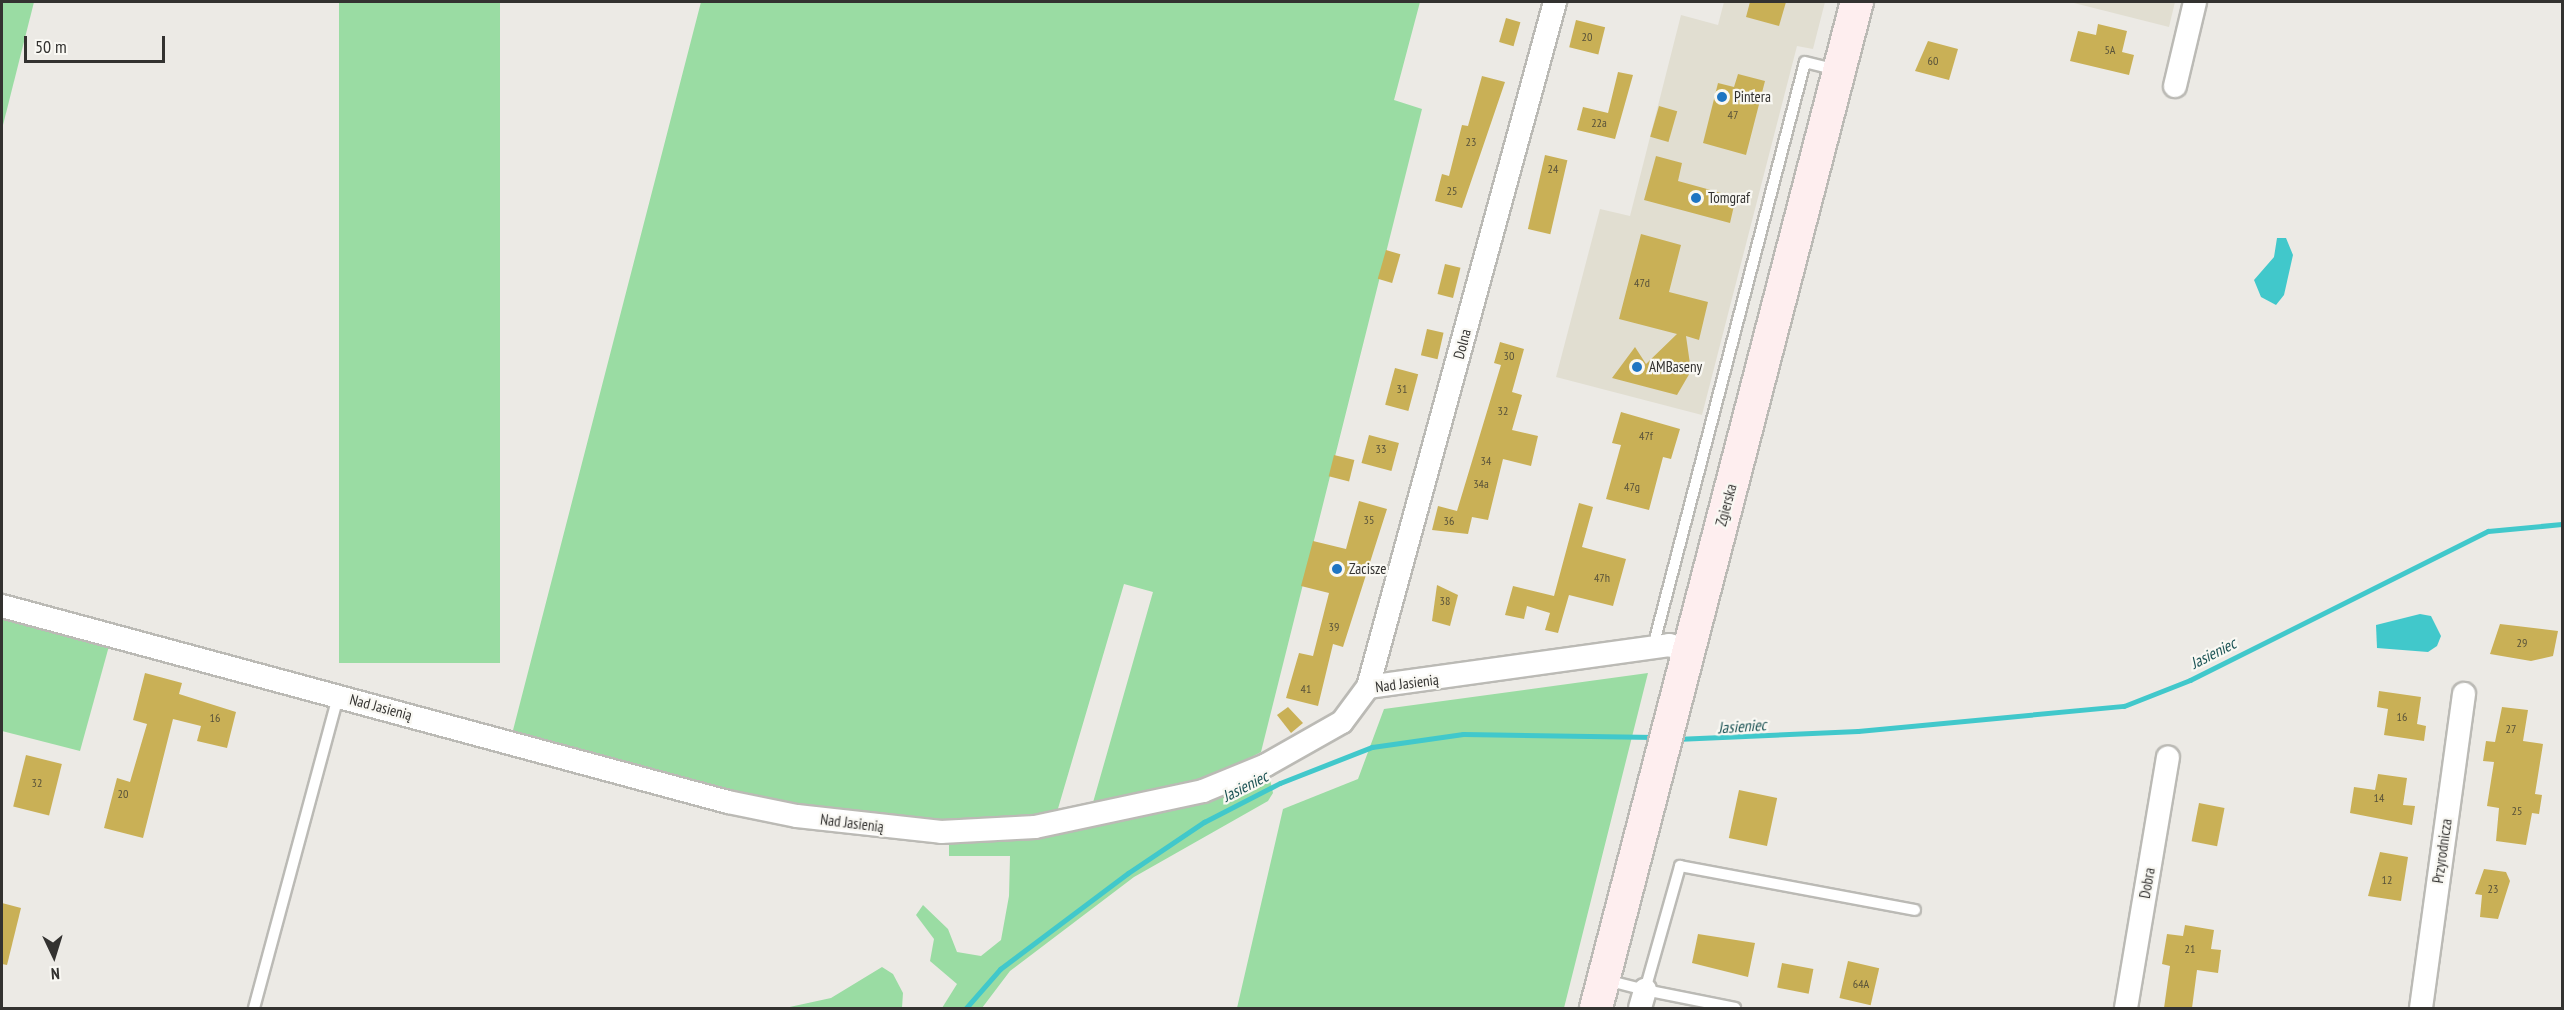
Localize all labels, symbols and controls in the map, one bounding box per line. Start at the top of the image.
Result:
scale bar [27,24,168,62]
house number: 20 [1582,30,1592,44]
text: 50 m [35,35,67,58]
house number: 5A [2104,43,2116,57]
house number: 60 [1928,54,1938,68]
place label: Pintera [1734,88,1771,106]
marker: Pintera [1715,90,1729,104]
house number: 47 [1728,108,1738,122]
house number: 22a [1591,116,1607,130]
house number: 23 [1466,135,1476,149]
house number: 24 [1548,162,1558,176]
house number: 25 [1447,184,1457,198]
place label: Tomgraf [1708,189,1750,207]
marker: Tomgraf [1689,191,1703,205]
house number: 47d [1634,276,1650,290]
street label: Dolna [1449,327,1475,361]
house number: 30 [1504,349,1514,363]
place label: AMBaseny [1649,358,1702,376]
marker: AMBaseny [1630,360,1644,374]
house number: 31 [1397,382,1407,396]
house number: 32 [1498,404,1508,418]
house number: 47f [1639,429,1653,443]
house number: 33 [1376,442,1386,456]
house number: 34 [1481,454,1491,468]
house number: 34a [1473,477,1489,491]
house number: 47g [1624,480,1640,494]
street label: Zgierska [1712,482,1740,528]
house number: 35 [1364,513,1374,527]
house number: 36 [1444,514,1454,528]
place label: Zacisze [1349,560,1386,578]
marker: Zacisze [1330,562,1344,576]
house number: 47h [1594,571,1610,585]
house number: 38 [1440,594,1450,608]
house number: 39 [1329,620,1339,634]
water label: Jasieniec [2187,633,2239,673]
house number: 29 [2517,636,2527,650]
street label: Nad Jasienią [1374,670,1440,696]
house number: 41 [1301,682,1311,696]
street label: Nad Jasienią [348,690,414,724]
house number: 16 [2397,710,2407,724]
house number: 16 [210,711,220,725]
water label: Jasieniec [1717,715,1767,737]
house number: 27 [2506,722,2516,736]
water label: Jasieniec [1219,766,1271,806]
house number: 32 [32,776,42,790]
house number: 20 [118,787,128,801]
house number: 14 [2374,791,2384,805]
house number: 25 [2512,804,2522,818]
street label: Nad Jasienią [819,810,885,836]
street label: Przyrodnicza [2429,818,2455,884]
street label: Dobra [2135,866,2159,900]
house number: 12 [2382,873,2392,887]
house number: 23 [2488,882,2498,896]
north arrow [24,926,84,986]
house number: 21 [2185,942,2195,956]
text: N [50,964,60,984]
house number: 64A [1853,977,1869,991]

